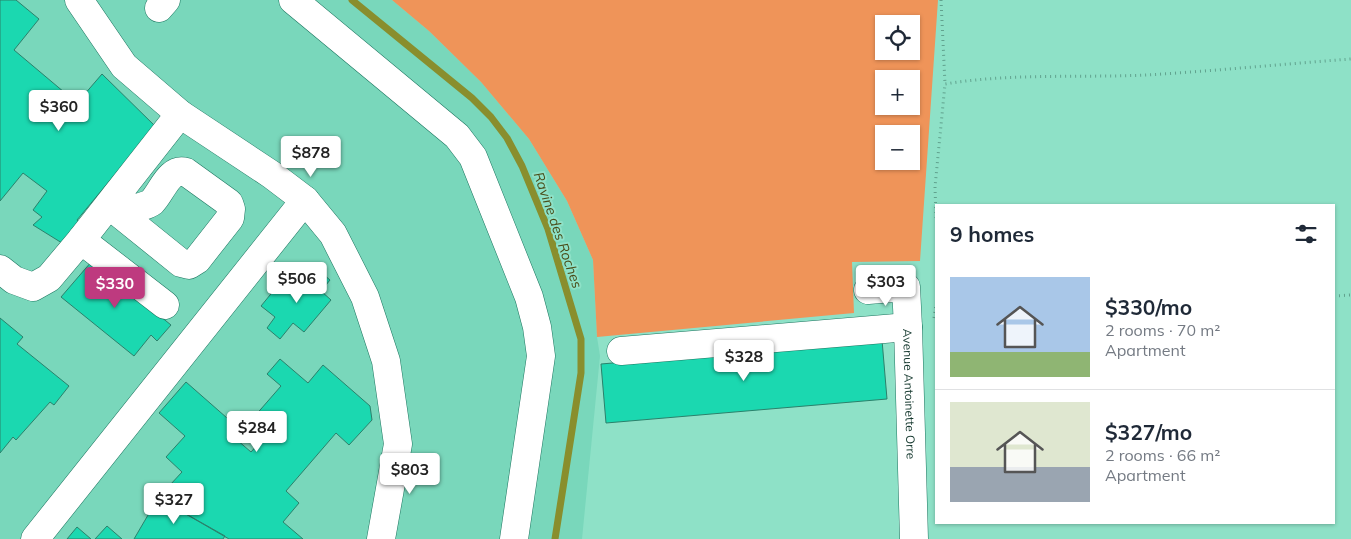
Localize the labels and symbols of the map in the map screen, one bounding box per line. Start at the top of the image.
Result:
pin: $360 [29,90,89,132]
pin: $878 [281,136,341,178]
water label: Ravine des Roches [530,169,586,291]
pin: $506 [267,262,327,304]
pin: $303 [856,264,916,307]
pin: $330 [85,266,145,309]
street label: Avenue Antoinette Orre [901,328,919,459]
pin: $328 [714,340,774,382]
pin: $284 [227,410,287,453]
pin: $803 [380,452,440,495]
pin: $327 [144,482,204,525]

